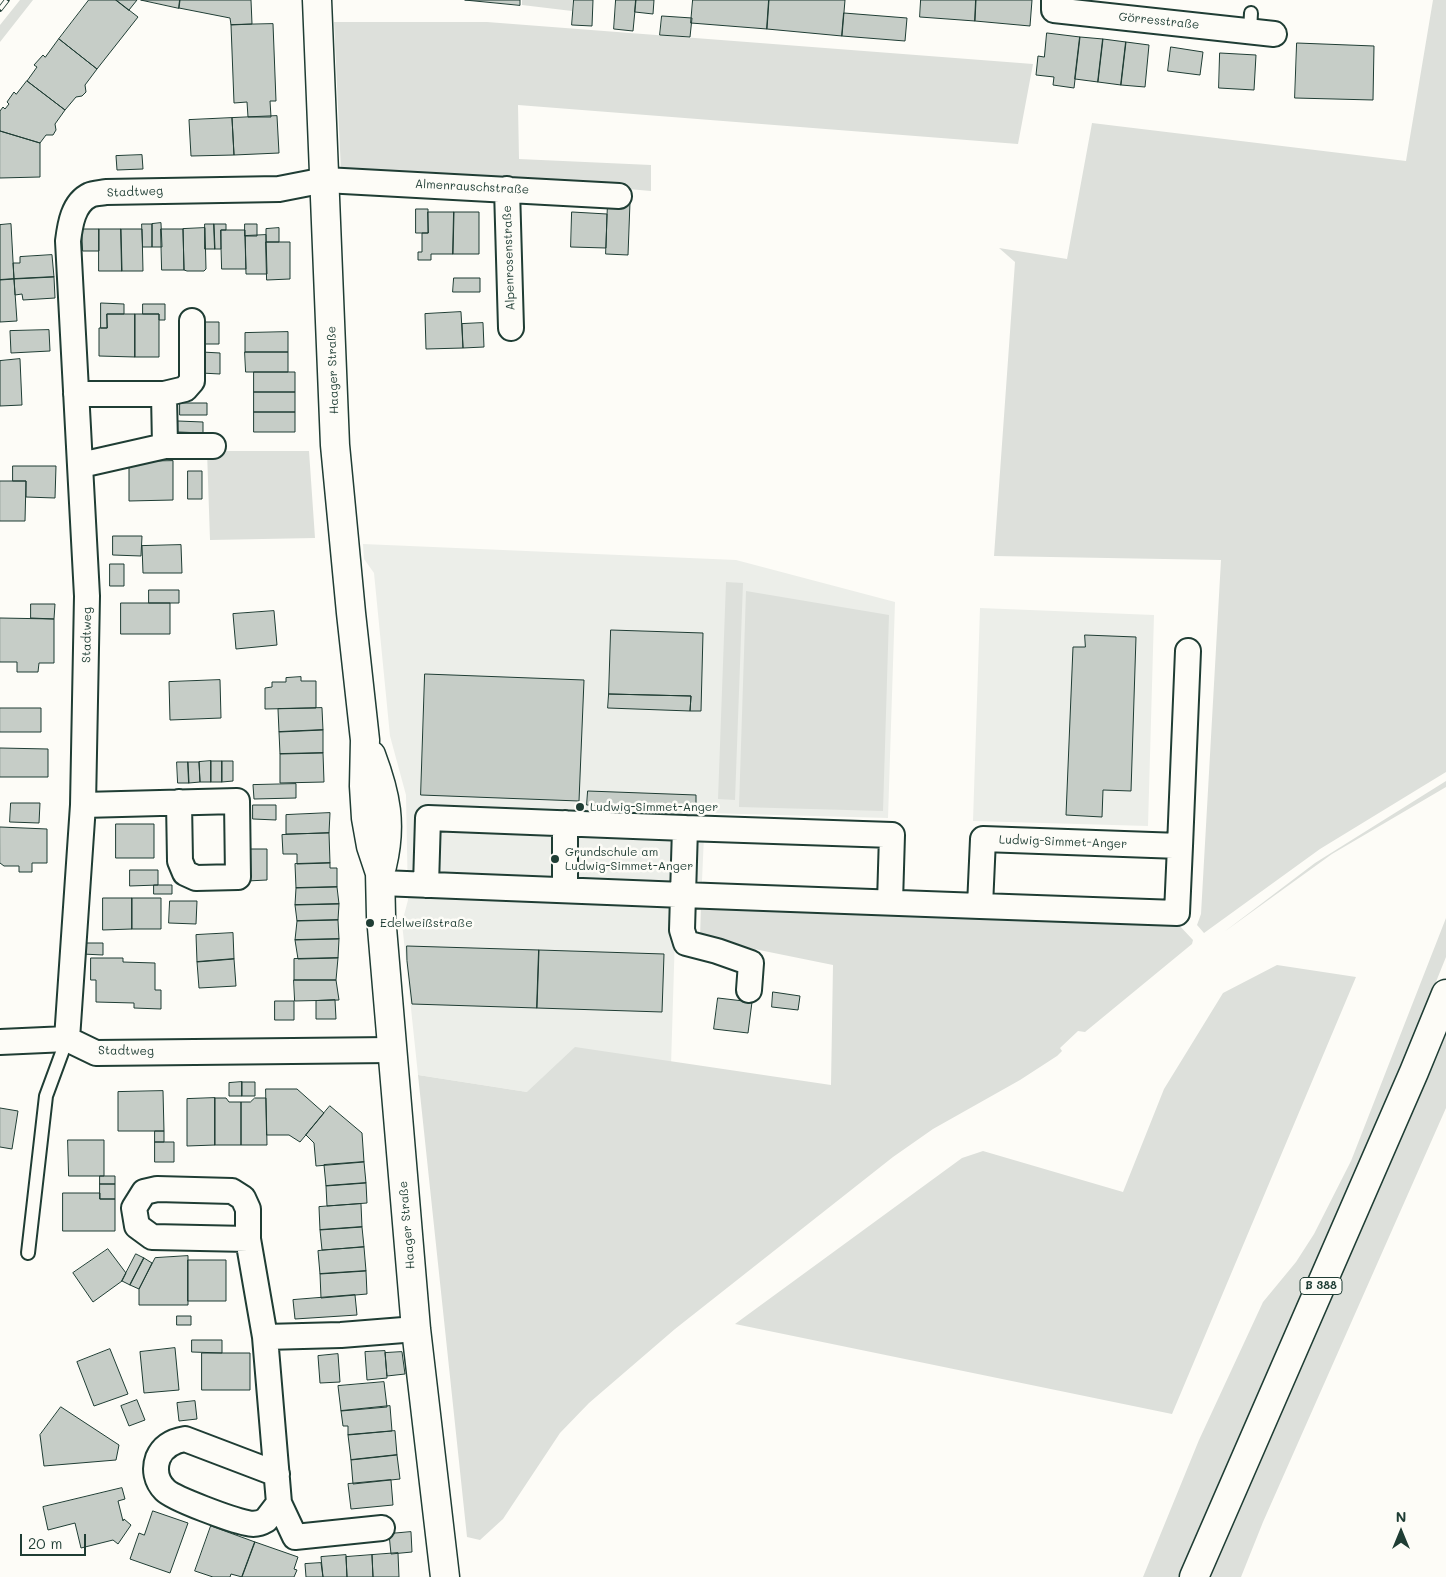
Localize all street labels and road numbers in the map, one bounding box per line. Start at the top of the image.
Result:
street label: Görresstraße [1118,10,1200,32]
street label: Almenrauschstraße [415,177,529,197]
street label: Stadtweg [107,184,163,200]
street label: Alpenrosenstraße [500,205,518,311]
street label: Haager Straße [324,326,342,414]
street label: Stadtweg [79,607,95,663]
street label: Ludwig-Simmet-Anger [999,833,1127,851]
street label: Stadtweg [98,1043,154,1059]
street label: Haager Straße [396,1180,418,1270]
road number: B 388 [1300,1278,1342,1294]

